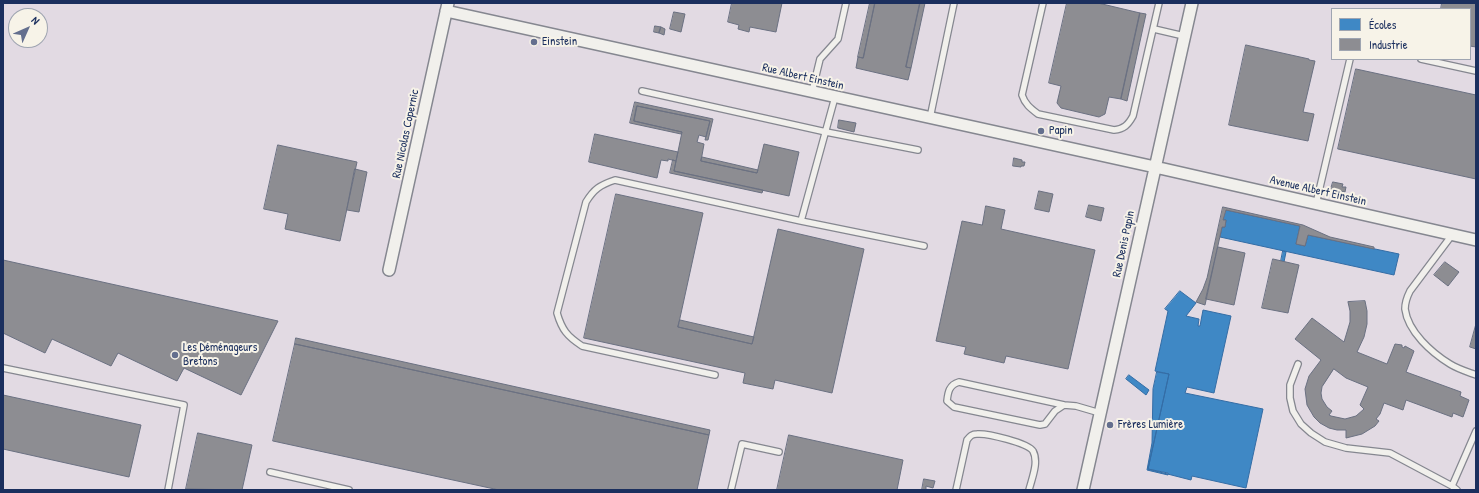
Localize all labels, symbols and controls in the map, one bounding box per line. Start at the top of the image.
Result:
north arrow [8,8,48,48]
legend [1331,8,1471,60]
text: N [29,13,43,27]
text: Écoles [1369,16,1396,33]
place label: Einstein [542,35,577,49]
text: Industrie [1369,36,1408,53]
marker: Einstein [529,37,539,47]
street label: Rue Albert Einstein [761,61,845,93]
street label: Rue Nicolas Copernic [390,88,422,180]
place label: Papin [1049,124,1073,138]
marker: Papin [1036,126,1046,136]
street label: Avenue Albert Einstein [1268,173,1368,209]
street label: Rue Denis Papin [1110,210,1138,278]
place label: Les Déménageurs Bretons [183,341,257,369]
marker: Les Déménageurs Bretons [170,350,180,360]
place label: Frères Lumière [1118,418,1183,432]
marker: Frères Lumière [1105,420,1115,430]

